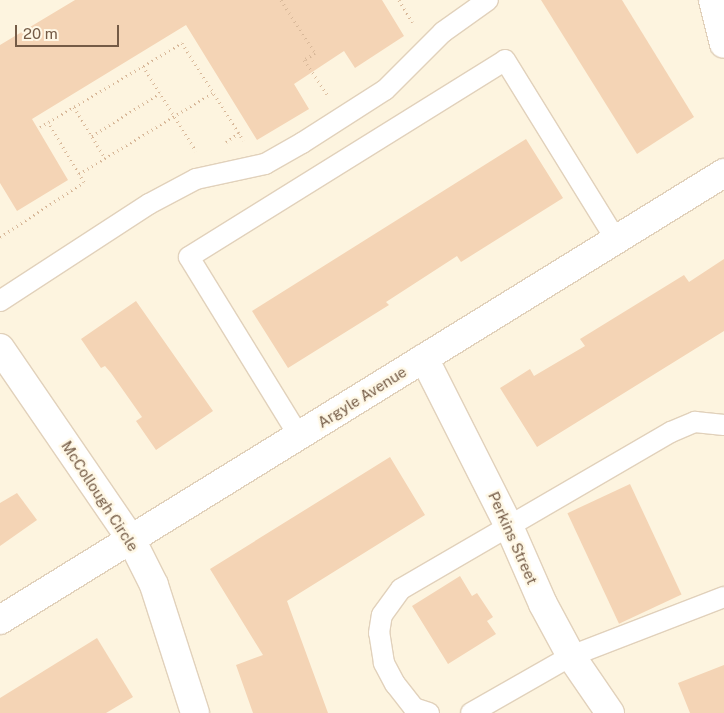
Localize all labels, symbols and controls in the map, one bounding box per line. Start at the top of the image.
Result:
scale bar [18,15,121,47]
text: 20 m [23,25,58,42]
street label: Argyle Avenue [314,362,410,432]
street label: McCollough Circle [58,437,142,555]
street label: Perkins Street [485,489,541,587]

